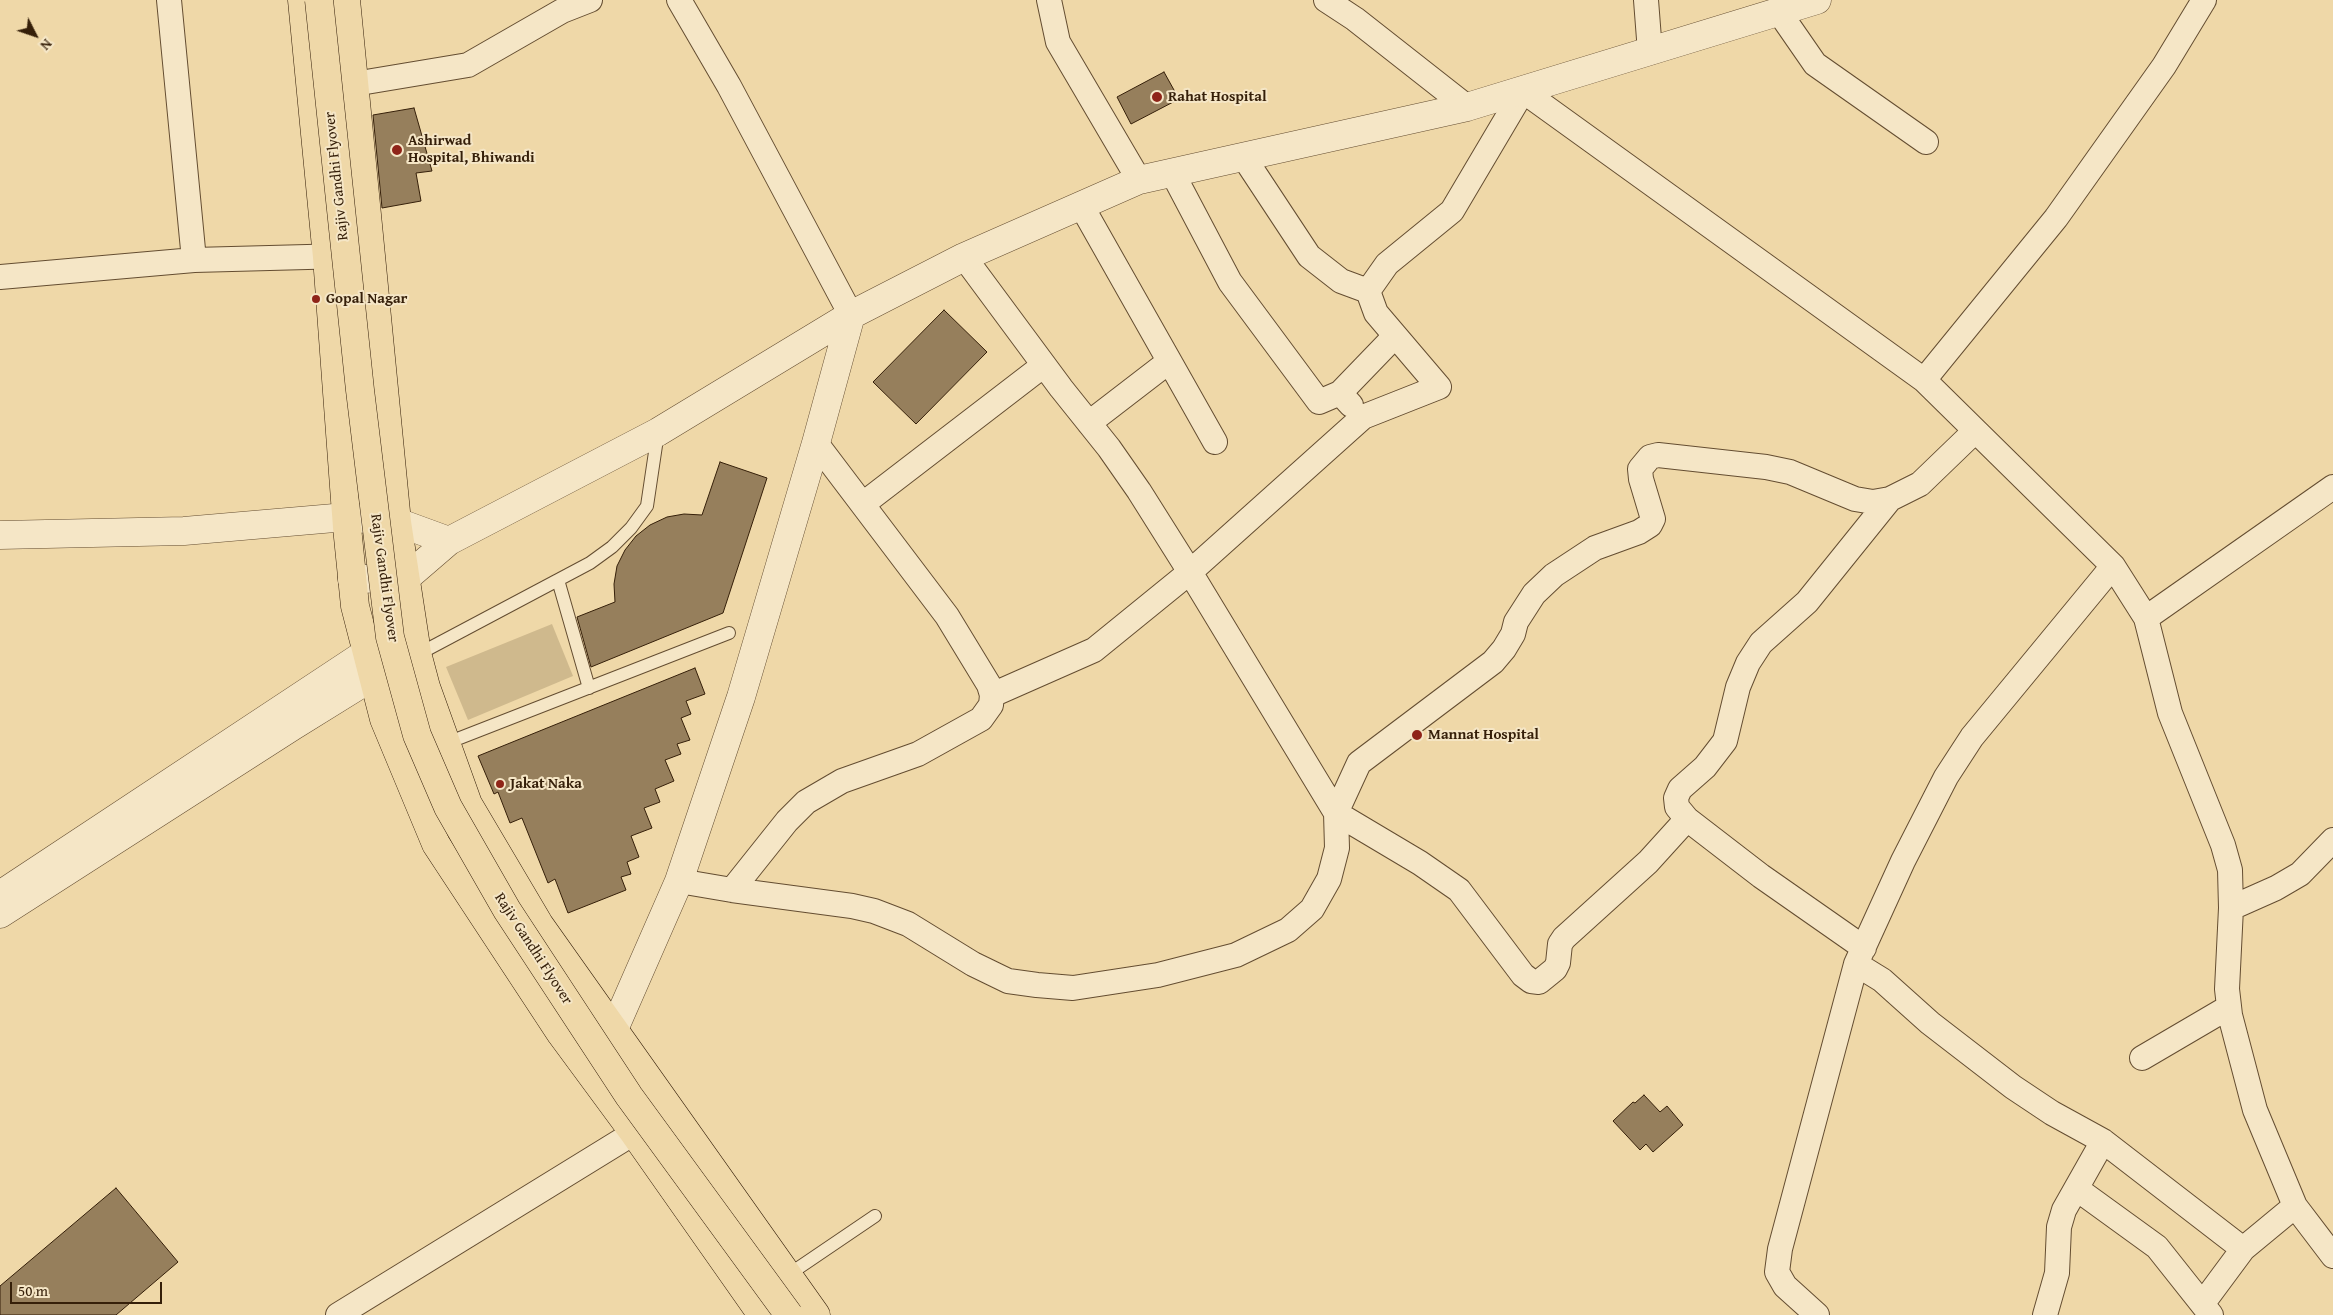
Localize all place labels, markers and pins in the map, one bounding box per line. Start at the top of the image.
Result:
place label: Rahat Hospital [1168,88,1267,106]
marker: Rahat Hospital [1150,90,1164,104]
place label: Ashirwad Hospital, Bhiwandi [408,132,535,167]
marker: Ashirwad Hospital, Bhiwandi [390,143,404,157]
place label: Gopal Nagar [326,290,407,308]
marker: Gopal Nagar [310,293,322,305]
place label: Mannat Hospital [1428,726,1539,744]
marker: Mannat Hospital [1410,728,1424,742]
place label: Jakat Naka [510,775,582,793]
marker: Jakat Naka [494,778,506,790]

